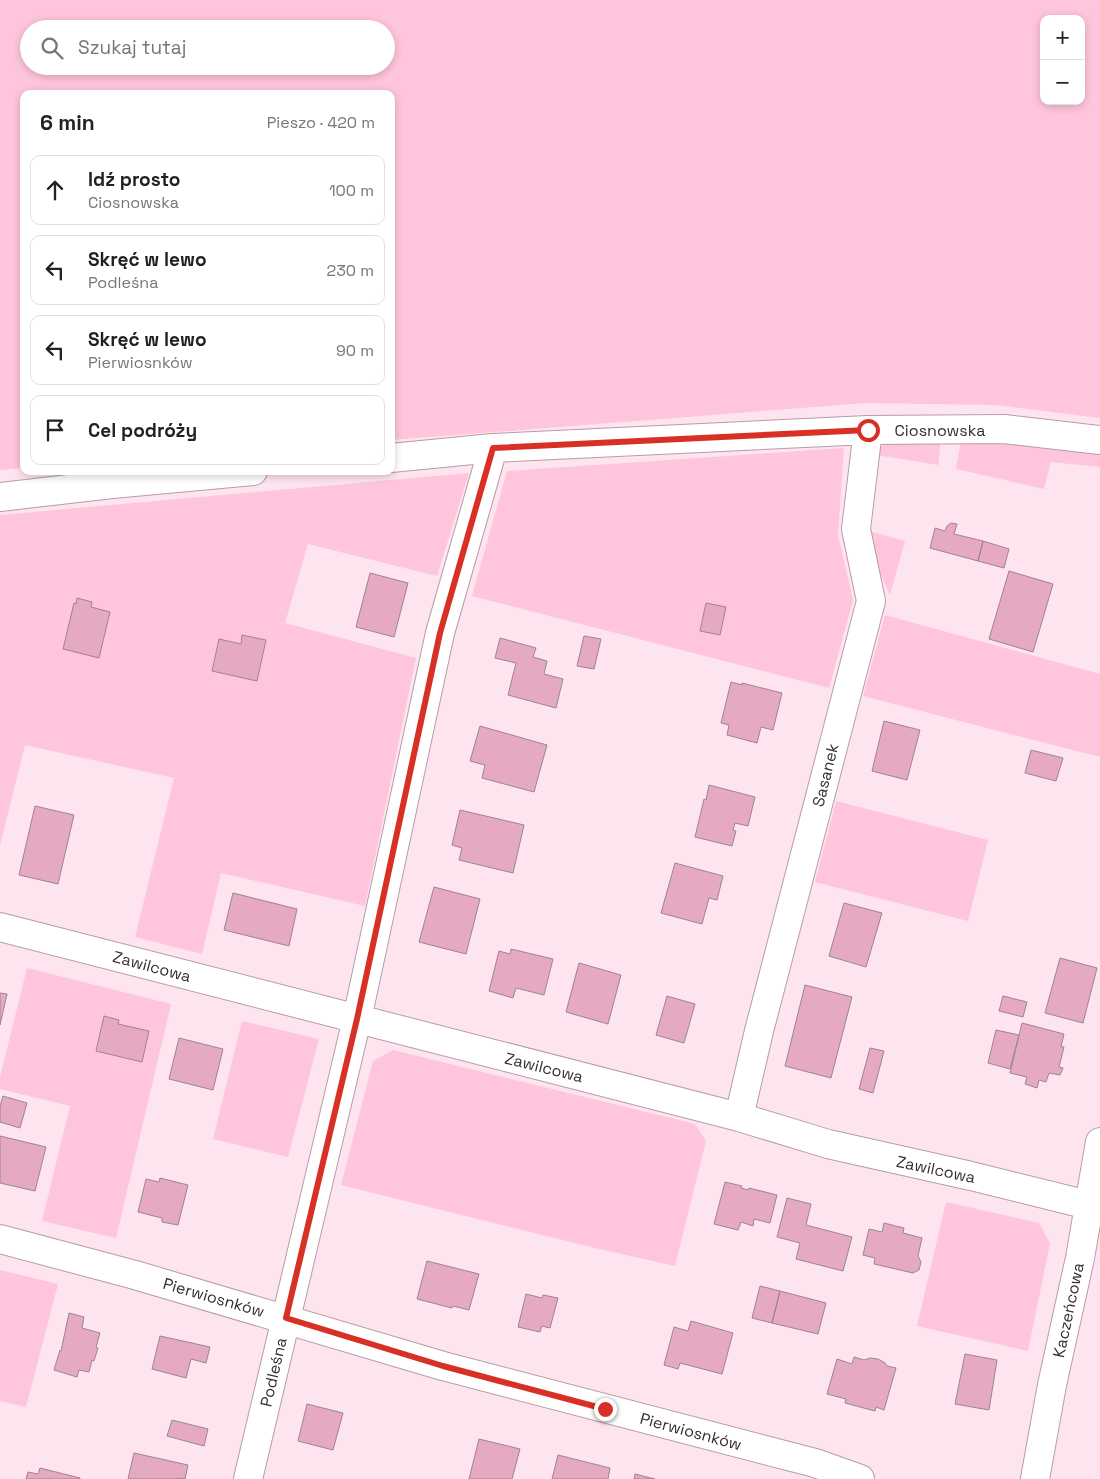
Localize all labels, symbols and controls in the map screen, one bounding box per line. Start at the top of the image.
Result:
map controls [1040,15,1085,105]
button: + [1040,15,1085,60]
search box [20,20,395,75]
icon: search [38,34,66,62]
text: Szukaj tutaj [78,35,186,60]
button: − [1040,60,1085,105]
text: 6 min [40,109,95,136]
text: Pieszo · 420 m [267,112,375,133]
text: Idź prosto [88,167,180,192]
icon: ahead [41,176,69,204]
text: 100 m [329,180,374,201]
text: Ciosnowska [88,192,179,213]
text: Skręć w lewo [88,247,207,272]
icon: left [41,256,69,284]
text: 230 m [327,260,374,281]
text: Podleśna [88,272,158,293]
text: Skręć w lewo [88,327,207,352]
icon: left [41,336,69,364]
text: 90 m [336,340,374,361]
text: Pierwiosnków [88,352,193,373]
icon: arrive [41,416,69,444]
text: Cel podróży [88,418,197,443]
route start [857,419,880,442]
street label: Ciosnowska [895,420,985,441]
street label: Sasanek [808,741,844,809]
street label: Zawilcowa [110,946,193,987]
street label: Zawilcowa [502,1048,585,1087]
street label: Zawilcowa [895,1151,977,1188]
street label: Kaczeńcowa [1048,1261,1089,1359]
street label: Pierwiosnków [161,1273,267,1322]
street label: Podleśna [255,1335,292,1409]
route end [594,1398,617,1421]
street label: Pierwiosnków [638,1408,744,1455]

